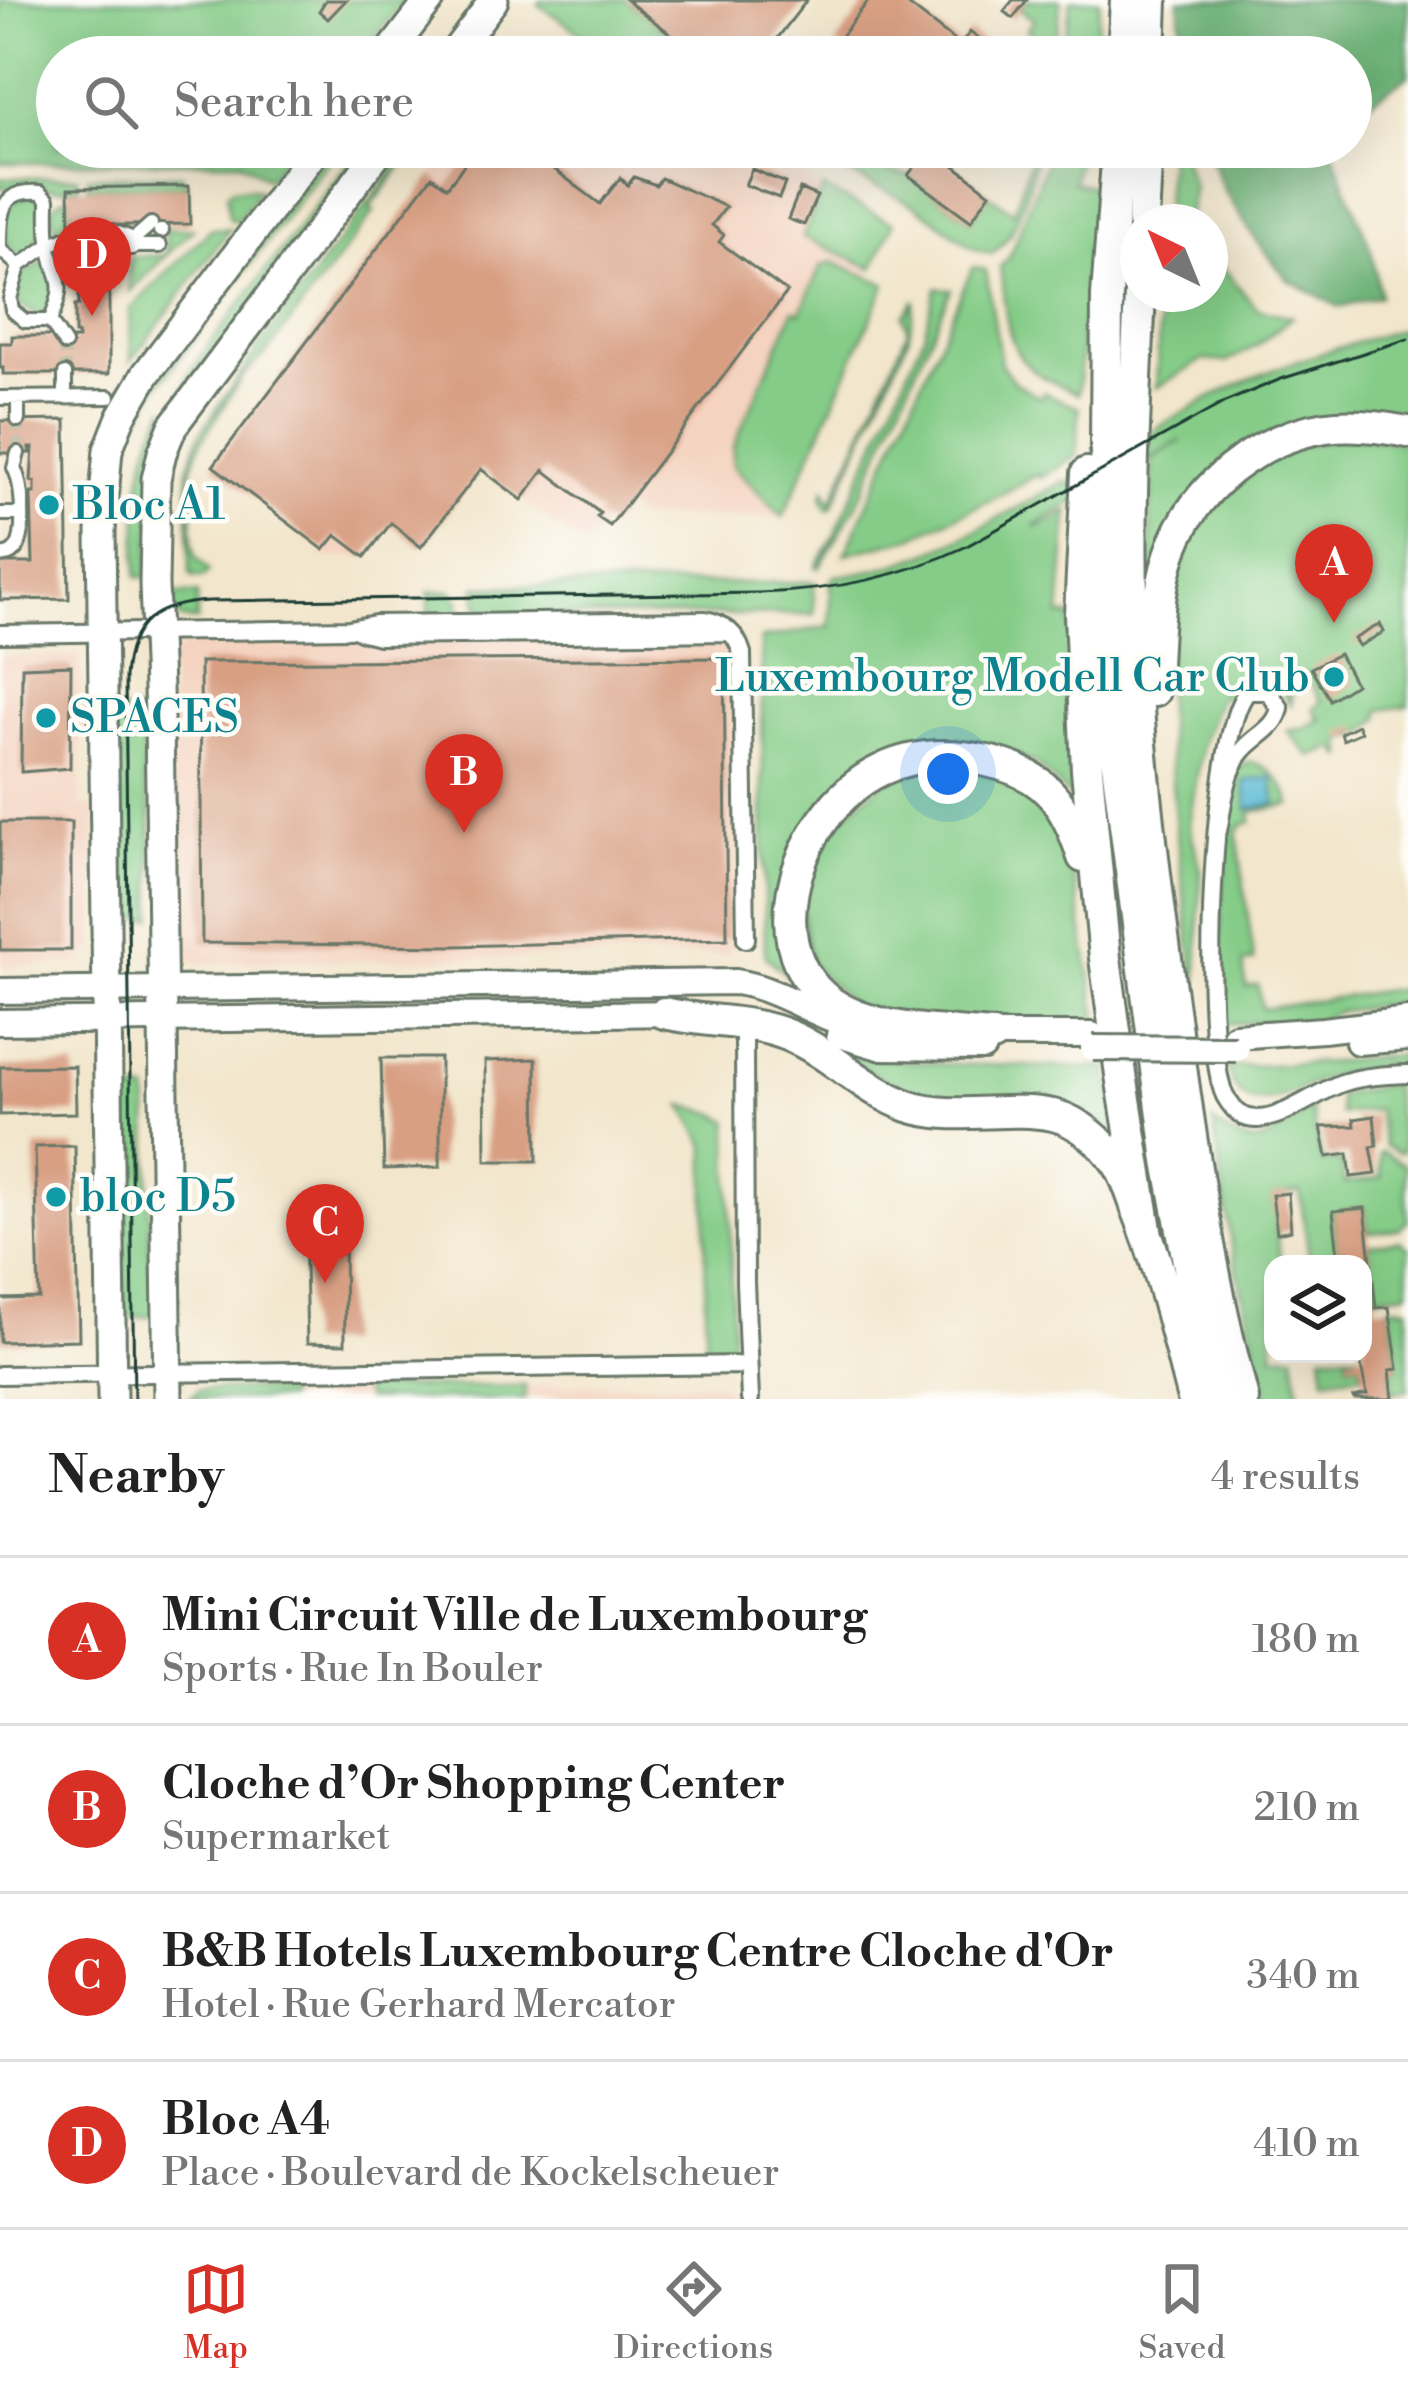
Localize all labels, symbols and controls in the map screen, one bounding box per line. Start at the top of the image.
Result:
search box [36,36,1372,168]
icon: search [78,69,144,135]
text: Search here [174,74,414,131]
north arrow [1120,204,1228,312]
pin: D [53,217,131,316]
place label: Bloc A1 [72,477,226,534]
marker: Bloc A1 [36,492,62,518]
pin: A [1295,524,1373,623]
place label: Luxembourg Modell Car Club [715,649,1310,706]
marker: Luxembourg Modell Car Club [1321,664,1347,690]
place label: SPACES [70,690,239,747]
marker: SPACES [33,705,59,731]
pin: B [425,734,503,833]
your location [918,744,978,804]
place label: bloc D5 [80,1169,236,1226]
marker: bloc D5 [43,1184,69,1210]
pin: C [286,1184,364,1283]
map controls [1264,1255,1372,1363]
button: layers [1264,1255,1372,1363]
text: Nearby [48,1445,224,1509]
text: 4 results [1211,1453,1360,1502]
text: Mini Circuit Ville de Luxembourg [162,1588,867,1645]
text: A [73,1616,101,1665]
text: 180 m [1252,1616,1360,1665]
text: Sports · Rue In Bouler [162,1645,543,1694]
text: Cloche d’Or Shopping Center [162,1756,785,1813]
text: B [72,1784,102,1833]
text: 210 m [1254,1784,1360,1833]
text: Supermarket [162,1813,390,1862]
text: B&B Hotels Luxembourg Centre Cloche d'Or [162,1924,1114,1981]
text: C [73,1952,101,2001]
text: 340 m [1247,1952,1360,2001]
text: Hotel · Rue Gerhard Mercator [162,1981,675,2030]
text: Bloc A4 [162,2092,330,2149]
text: D [71,2120,103,2169]
text: 410 m [1253,2120,1360,2169]
text: Place · Boulevard de Kockelscheuer [162,2149,779,2198]
tab: Map [183,2256,249,2369]
tab: Directions [614,2256,773,2369]
tab: Saved [1139,2256,1225,2369]

